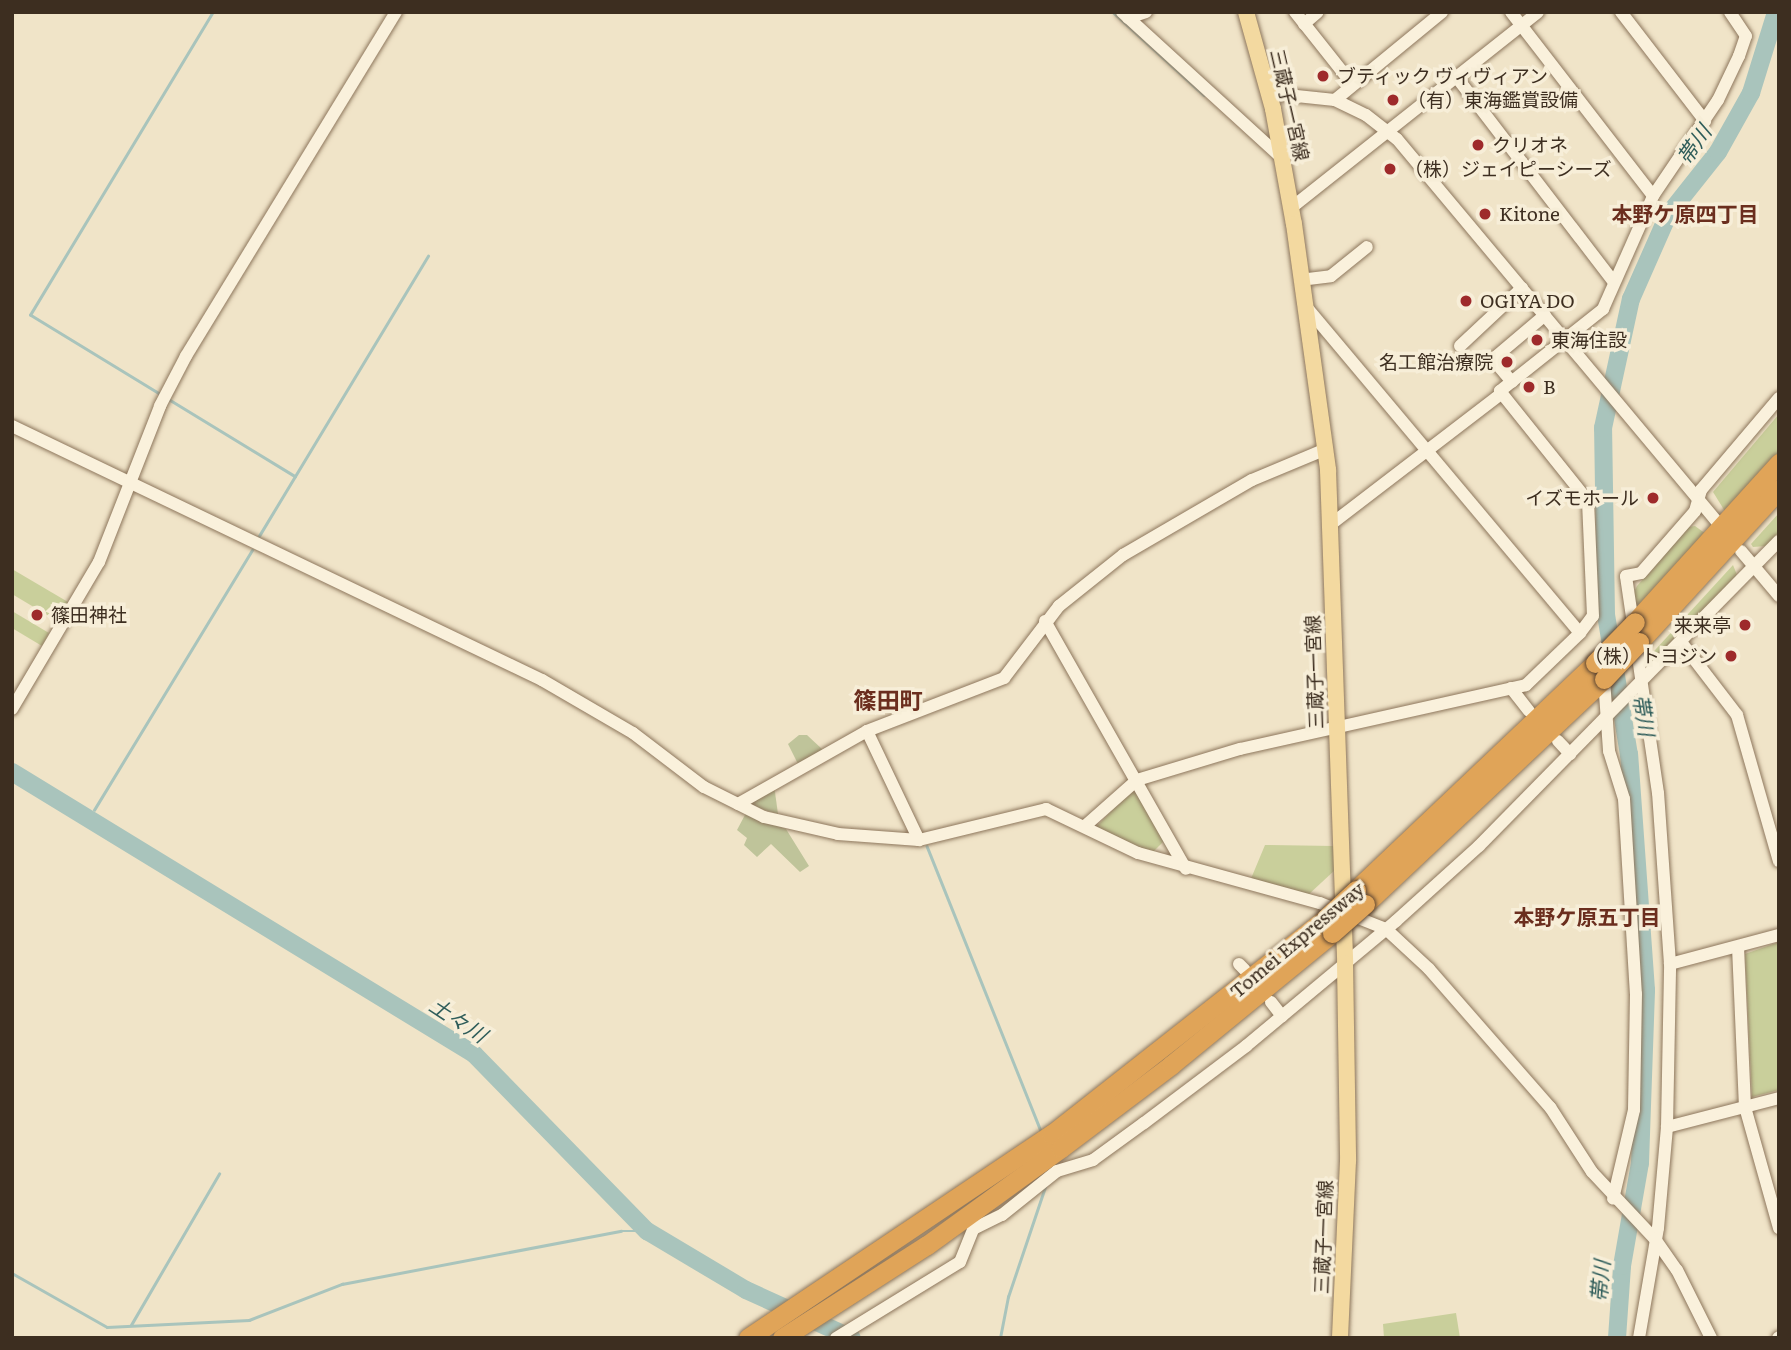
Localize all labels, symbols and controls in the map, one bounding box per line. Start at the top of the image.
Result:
street label: 三蔵子一宮線 [1266,47,1314,163]
place label: ブティック ヴィヴィアン [1337,65,1550,87]
marker: ブティック ヴィヴィアン [1315,68,1331,84]
place label: （有）東海鑑賞設備 [1407,89,1578,111]
marker: （有）東海鑑賞設備 [1385,92,1401,108]
water label: 帯川 [1671,120,1715,168]
place label: クリオネ [1492,134,1568,156]
marker: クリオネ [1470,137,1486,153]
place label: （株）ジェイピーシーズ [1404,158,1613,180]
marker: （株）ジェイピーシーズ [1382,161,1398,177]
district label: 本野ケ原四丁目 [1612,200,1758,226]
place label: Kitone [1499,203,1560,225]
marker: Kitone [1477,206,1493,222]
place label: OGIYA DO [1480,290,1575,312]
marker: OGIYA DO [1458,293,1474,309]
place label: 東海住設 [1551,329,1627,351]
marker: 東海住設 [1529,332,1545,348]
place label: 名工館治療院 [1379,351,1493,373]
marker: 名工館治療院 [1499,354,1515,370]
place label: B [1543,376,1556,398]
marker: B [1521,379,1537,395]
place label: イズモホール [1525,487,1639,509]
marker: イズモホール [1645,490,1661,506]
place label: 篠田神社 [51,604,127,626]
marker: 篠田神社 [29,607,45,623]
place label: 来来亭 [1674,614,1731,636]
street label: 三蔵子一宮線 [1301,615,1327,729]
marker: 来来亭 [1737,617,1753,633]
place label: （株）トヨジン [1584,645,1717,667]
marker: （株）トヨジン [1723,648,1739,664]
district label: 篠田町 [854,685,922,713]
water label: 帯川 [1629,692,1661,738]
street label: Tomei Expressway [1225,877,1369,1003]
district label: 本野ケ原五丁目 [1514,903,1660,929]
water label: 土々川 [426,991,492,1047]
street label: 三蔵子一宮線 [1310,1180,1336,1294]
water label: 帯川 [1585,1259,1613,1303]

